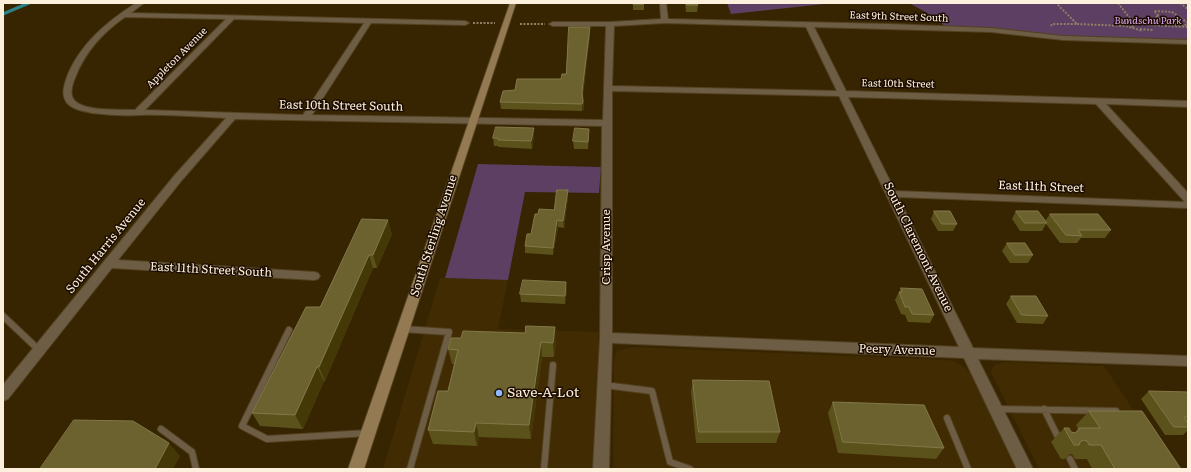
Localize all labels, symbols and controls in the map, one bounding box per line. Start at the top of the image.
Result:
street label: East 9th Street South [849,9,949,25]
park label: Bundschu Park [1114,15,1182,27]
street label: Appleton Avenue [144,25,210,91]
street label: East 10th Street [861,77,935,91]
street label: East 10th Street South [279,98,403,114]
street label: South Sterling Avenue [408,173,460,299]
street label: East 11th Street [998,178,1084,196]
street label: South Claremont Avenue [880,180,956,314]
street label: South Harris Avenue [63,195,149,297]
street label: Crisp Avenue [599,209,613,285]
street label: East 11th Street South [149,260,273,280]
street label: Peery Avenue [858,341,936,359]
place label: Save-A-Lot [507,385,579,401]
marker: Save-A-Lot [494,388,504,398]

